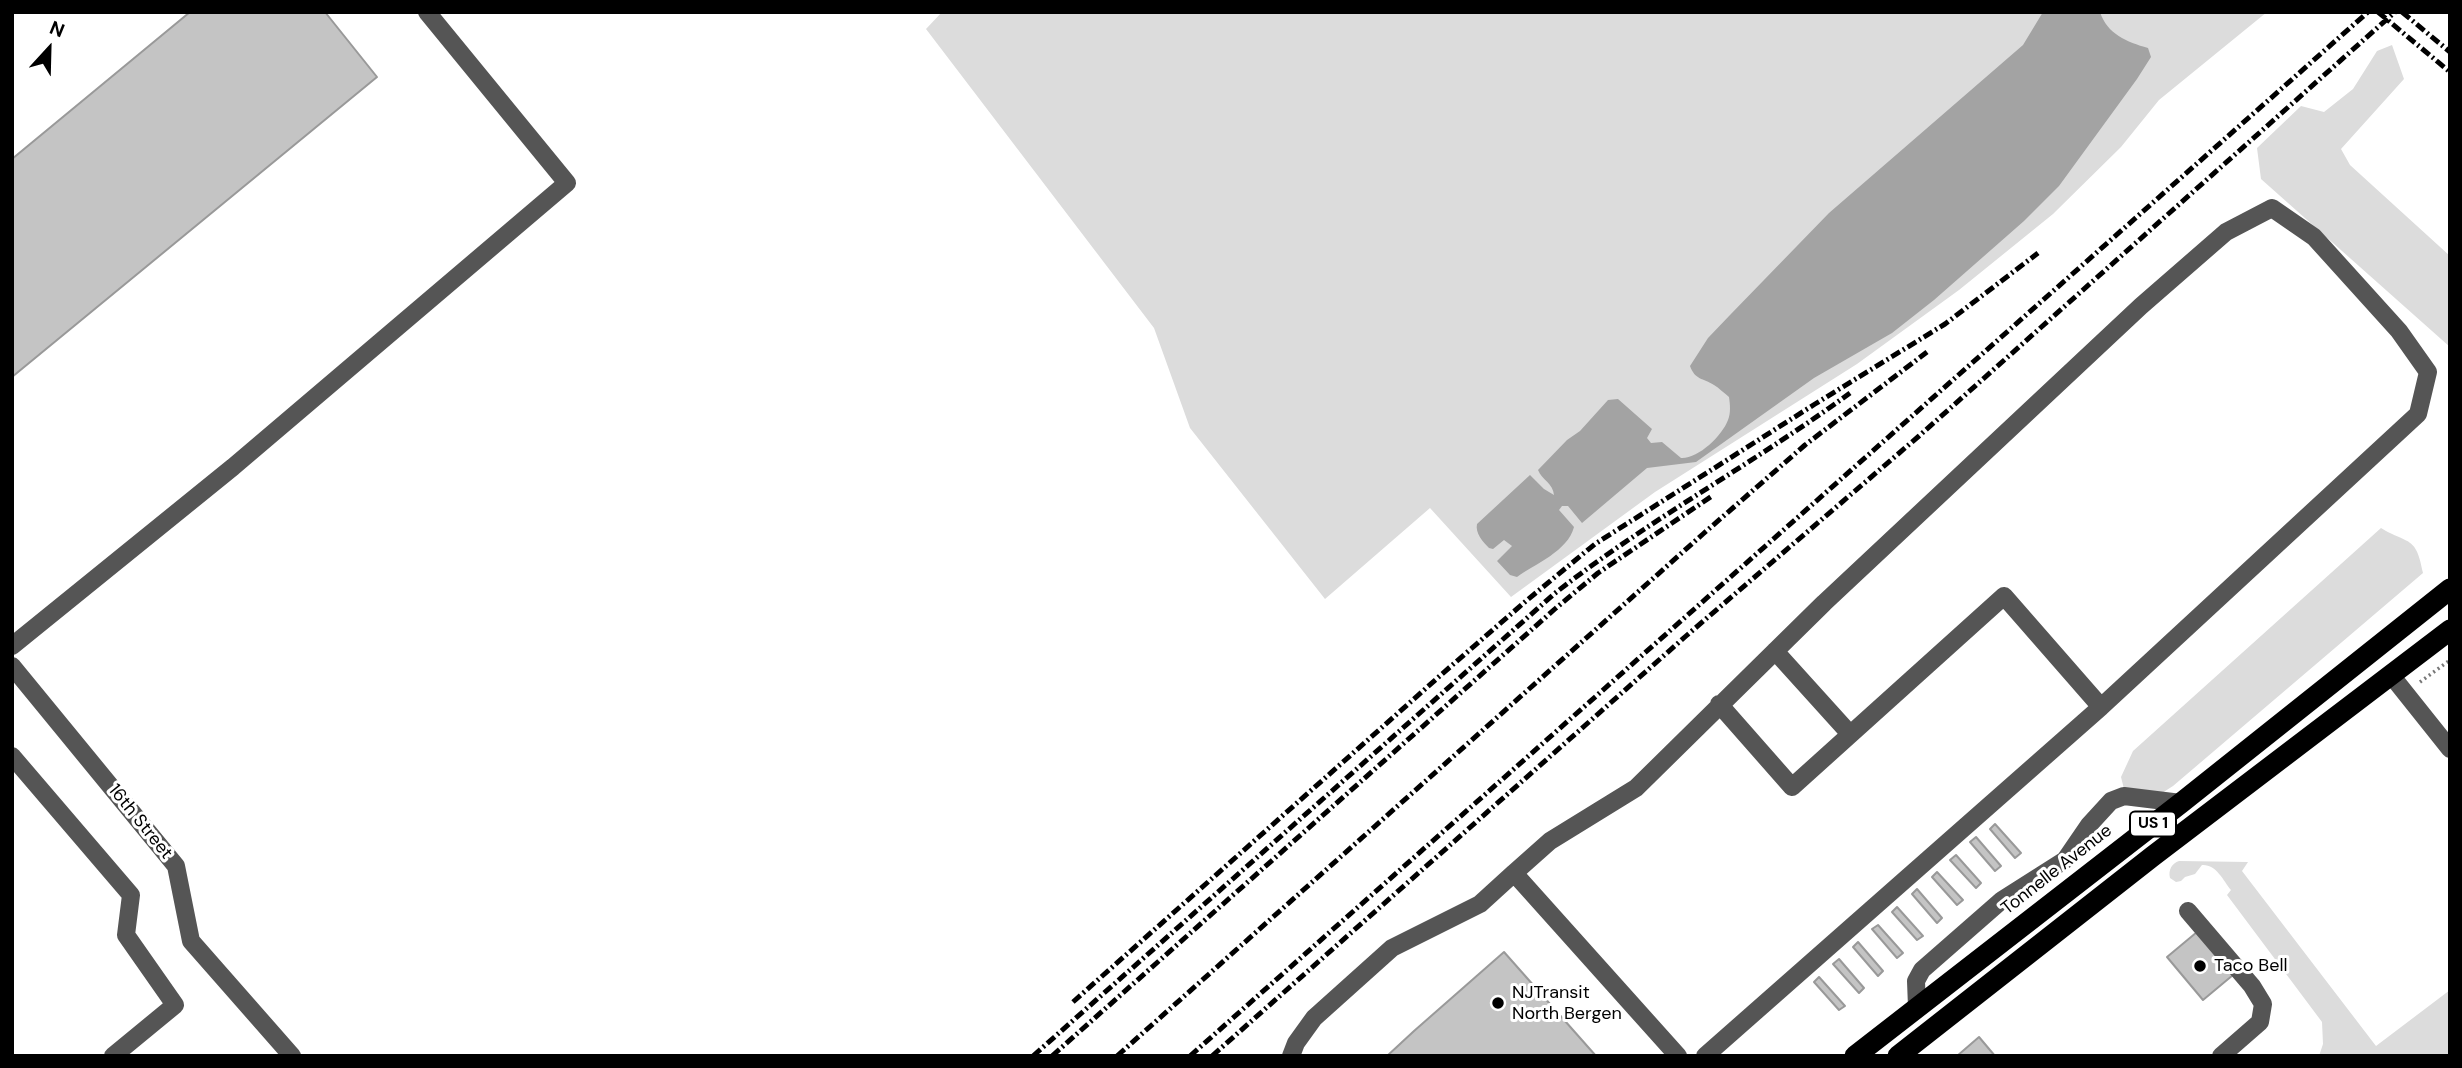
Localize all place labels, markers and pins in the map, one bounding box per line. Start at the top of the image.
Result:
place label: Taco Bell [2214,955,2287,977]
marker: Taco Bell [2192,958,2208,974]
place label: NJTransit North Bergen [1512,982,1622,1024]
marker: NJTransit North Bergen [1490,995,1506,1011]

